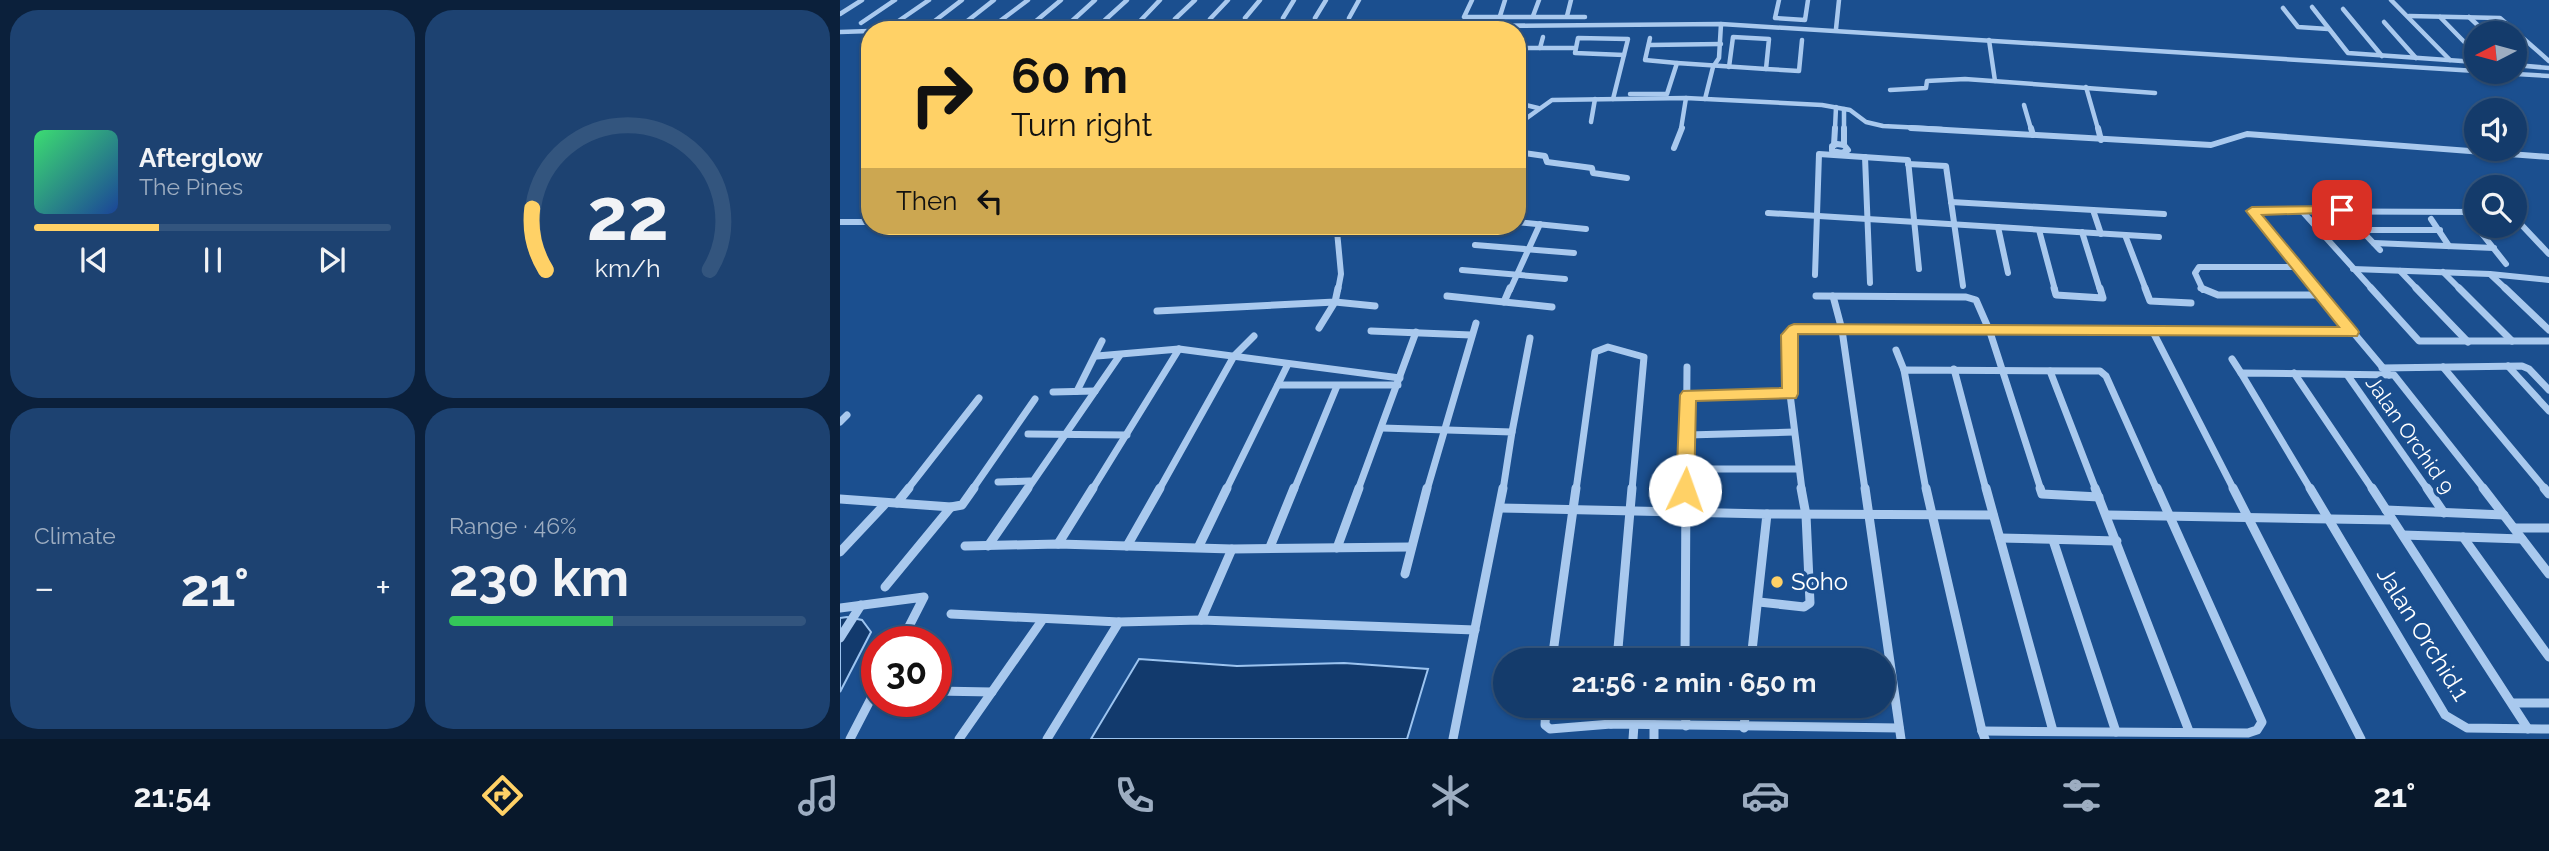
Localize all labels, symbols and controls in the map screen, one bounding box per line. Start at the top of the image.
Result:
north arrow [2464,21,2527,84]
map controls [2464,21,2527,238]
text: 60 m [1011,47,1128,104]
icon: right [896,49,987,140]
button: sound [2464,98,2527,161]
text: Turn right [1011,106,1152,143]
text: Afterglow [139,143,263,173]
text: The Pines [139,173,243,200]
text: 22 [586,173,669,258]
button: search [2464,175,2527,238]
pin [2312,180,2372,240]
icon: left [971,182,1009,220]
text: Then [896,186,957,216]
icon: arrive [2323,191,2361,229]
icon: previous [75,241,113,279]
icon: pause [194,241,232,279]
icon: next [313,241,351,279]
text: km/h [595,253,660,283]
street label: Jalan Orchid 9 [2361,371,2460,498]
position arrow [1648,453,1722,527]
text: Range · 46% [449,512,576,539]
text: Climate [34,522,116,549]
text: 230 km [449,547,629,608]
text: 21° [181,557,249,618]
street label: Jalan Orchid.1 [2371,561,2476,706]
text: − [34,565,54,610]
text: + [375,565,391,610]
place label: Soho [1791,567,1848,596]
marker: Soho [1769,574,1785,590]
speed limit sign: 30 [861,626,952,717]
text: 21:56 · 2 min · 650 m [1572,668,1816,698]
icon: directions [478,771,527,820]
icon: music [794,771,843,820]
icon: phone [1110,771,1159,820]
icon: climate [1426,771,1475,820]
icon: car [1741,771,1790,820]
icon: filters [2057,771,2106,820]
text: 21:54 [133,777,211,814]
text: 21° [2373,777,2415,814]

